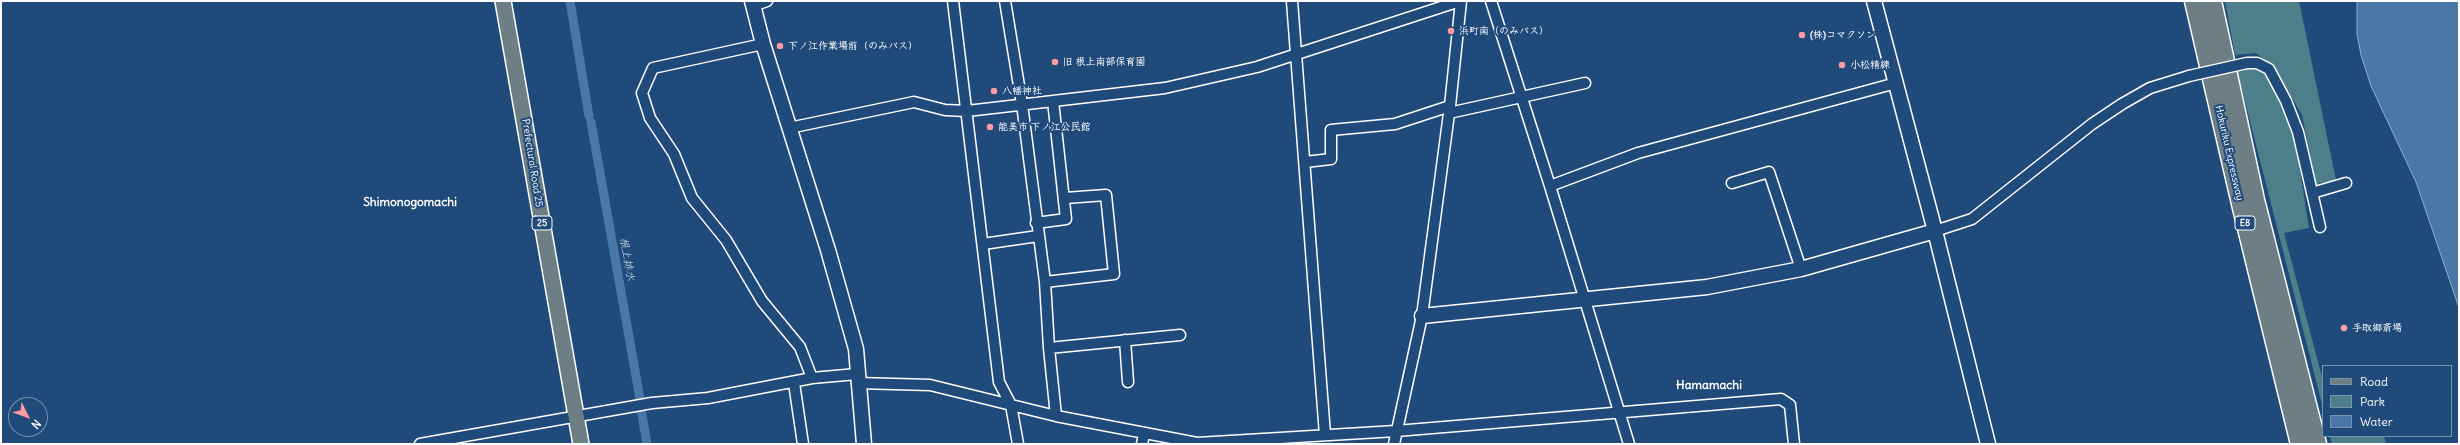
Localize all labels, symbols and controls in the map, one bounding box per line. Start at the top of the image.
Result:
place label: 浜町南（のみバス） [1459,25,1549,37]
marker: 浜町南（のみバス） [1446,26,1456,36]
place label: (株)コマクソン [1810,29,1876,41]
marker: (株)コマクソン [1797,30,1807,40]
place label: 下ノ江作業場前（のみバス） [788,40,918,52]
marker: 下ノ江作業場前（のみバス） [775,41,785,51]
place label: 旧 根上南部保育園 [1063,56,1145,68]
marker: 旧 根上南部保育園 [1050,57,1060,67]
place label: 小松精練 [1850,59,1890,71]
marker: 小松精練 [1837,60,1847,70]
place label: 八幡神社 [1002,85,1042,97]
marker: 八幡神社 [989,86,999,96]
street label: Hokuriku Expressway [2212,104,2246,202]
street label: Prefectural Road 25 [519,118,545,208]
place label: 能美市 下ノ江公民館 [998,121,1090,133]
marker: 能美市 下ノ江公民館 [985,122,995,132]
district label: Shimonogomachi [363,196,457,210]
road number: 25 [532,216,552,230]
road number: E8 [2235,216,2255,230]
water label: 根上排水 [617,236,637,282]
place label: 手取郷斎場 [2352,322,2402,334]
marker: 手取郷斎場 [2339,323,2349,333]
legend [2322,365,2452,437]
text: Road [2360,374,2388,389]
district label: Hamamachi [1676,379,1742,393]
text: Park [2360,394,2385,409]
north arrow [8,397,48,437]
text: Water [2360,414,2393,429]
text: N [28,417,44,432]

